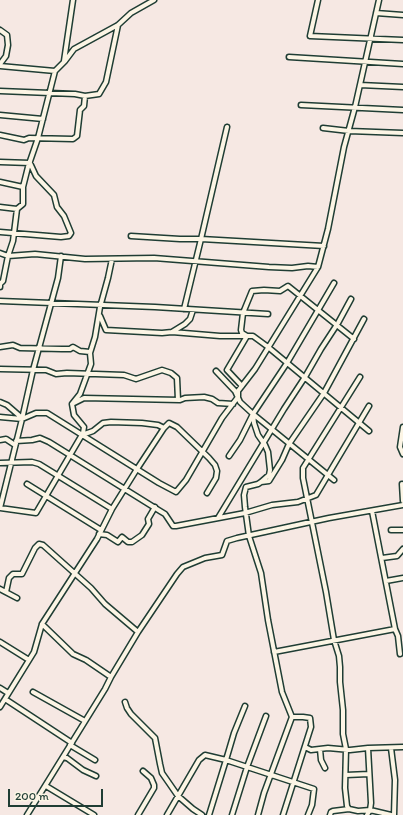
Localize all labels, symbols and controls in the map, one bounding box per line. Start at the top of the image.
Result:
scale bar [10,781,105,807]
text: 200 m [15,789,49,803]

